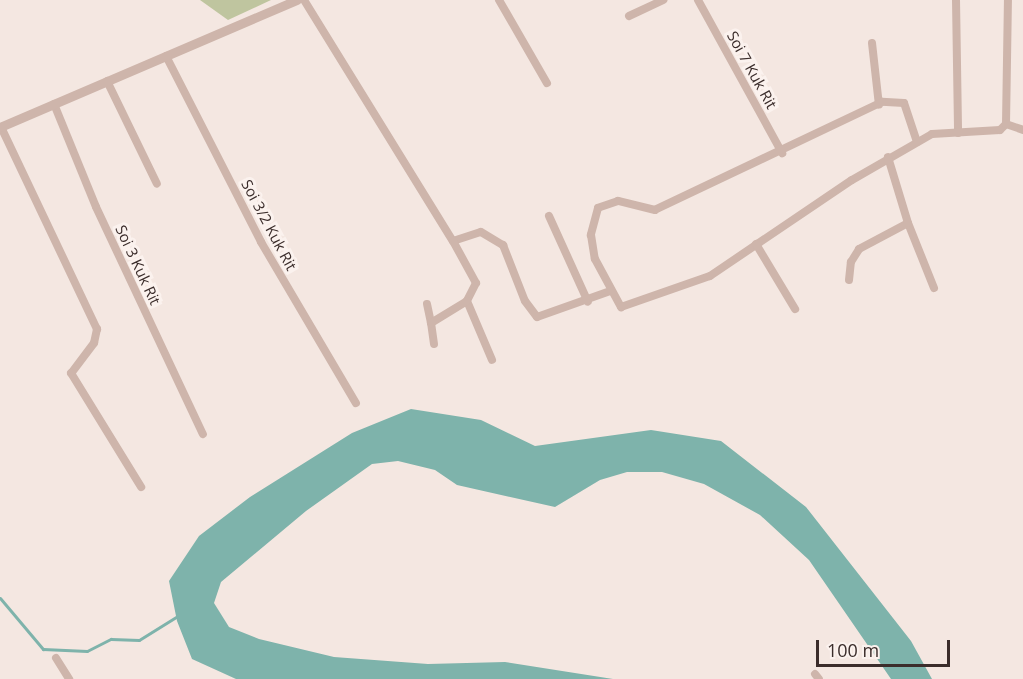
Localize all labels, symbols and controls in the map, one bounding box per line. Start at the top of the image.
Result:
street label: Soi 7 Kuk Rit [723,28,781,112]
street label: Soi 3/2 Kuk Rit [238,177,300,273]
street label: Soi 3 Kuk Rit [112,222,164,308]
scale bar [819,628,952,666]
text: 100 m [827,638,879,662]

